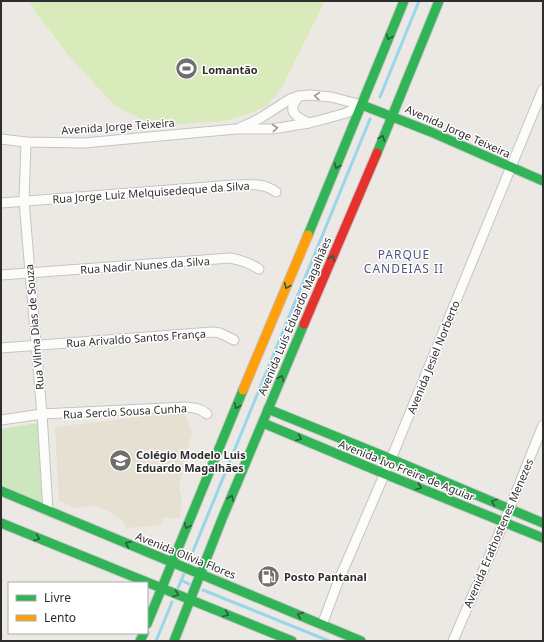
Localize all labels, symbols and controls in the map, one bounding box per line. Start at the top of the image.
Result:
one-way arrow [386,34,394,41]
sports icon: Lomantão [173,56,199,82]
place label: Lomantão [202,62,258,77]
one-way arrow [314,92,320,101]
street label: Avenida Jorge Teixeira [403,101,513,161]
street label: Avenida Jorge Teixeira [61,115,175,137]
one-way arrow [272,124,278,133]
one-way arrow [378,135,386,142]
one-way arrow [333,163,341,170]
street label: Rua Jorge Luiz Melquisedeque da Silva [52,178,250,206]
street label: Avenida Luís Eduardo Magalhães [254,235,334,397]
district label: PARQUE CANDEIAS II [364,246,444,277]
street label: Rua Nadir Nunes da Silva [80,253,210,277]
one-way arrow [327,255,335,263]
street label: Rua Vilma Dias de Souza [21,264,47,390]
one-way arrow [283,283,291,290]
street label: Avenida Jesiel Norberto [403,298,463,416]
street label: Rua Arivaldo Santos França [66,326,206,350]
one-way arrow [276,374,284,382]
street label: Rua Sercio Sousa Cunha [63,400,187,422]
one-way arrow [233,403,241,410]
one-way arrow [294,433,302,441]
street label: Avenida Ivo Freire de Aguiar [337,436,478,504]
school or university icon: Colégio Modelo Luis Eduardo Magalhães [108,447,134,473]
place label: Colégio Modelo Luis Eduardo Magalhães [136,447,246,475]
street label: Avenida Erathostenes Menezes [460,456,536,610]
one-way arrow [415,483,422,491]
one-way arrow [226,494,234,502]
one-way arrow [491,499,498,507]
one-way arrow [183,523,191,530]
street label: Avenida Olívia Flores [134,528,238,582]
one-way arrow [34,533,41,541]
one-way arrow [124,541,131,549]
fuel station icon: Posto Pantanal [255,563,281,589]
place label: Posto Pantanal [284,569,367,584]
legend [8,582,148,634]
text: Livre [44,589,71,606]
one-way arrow [172,589,180,597]
text: Lento [44,609,76,626]
one-way arrow [223,610,230,618]
one-way arrow [296,612,304,620]

